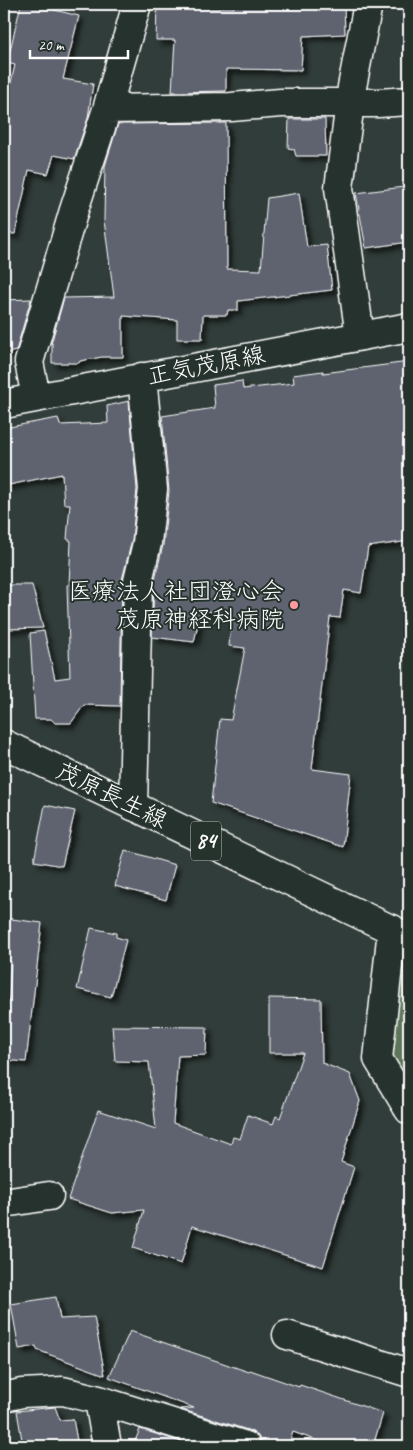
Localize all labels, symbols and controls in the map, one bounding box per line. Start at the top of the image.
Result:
scale bar [30,28,128,60]
text: 20 m [38,36,65,55]
street label: 正気茂原線 [144,339,268,391]
place label: 医療法人社団澄心会 茂原神経科病院 [68,576,284,634]
marker: 医療法人社団澄心会 茂原神経科病院 [288,599,300,611]
street label: 茂原長生線 [51,755,173,835]
road number: 84 [191,821,221,860]

